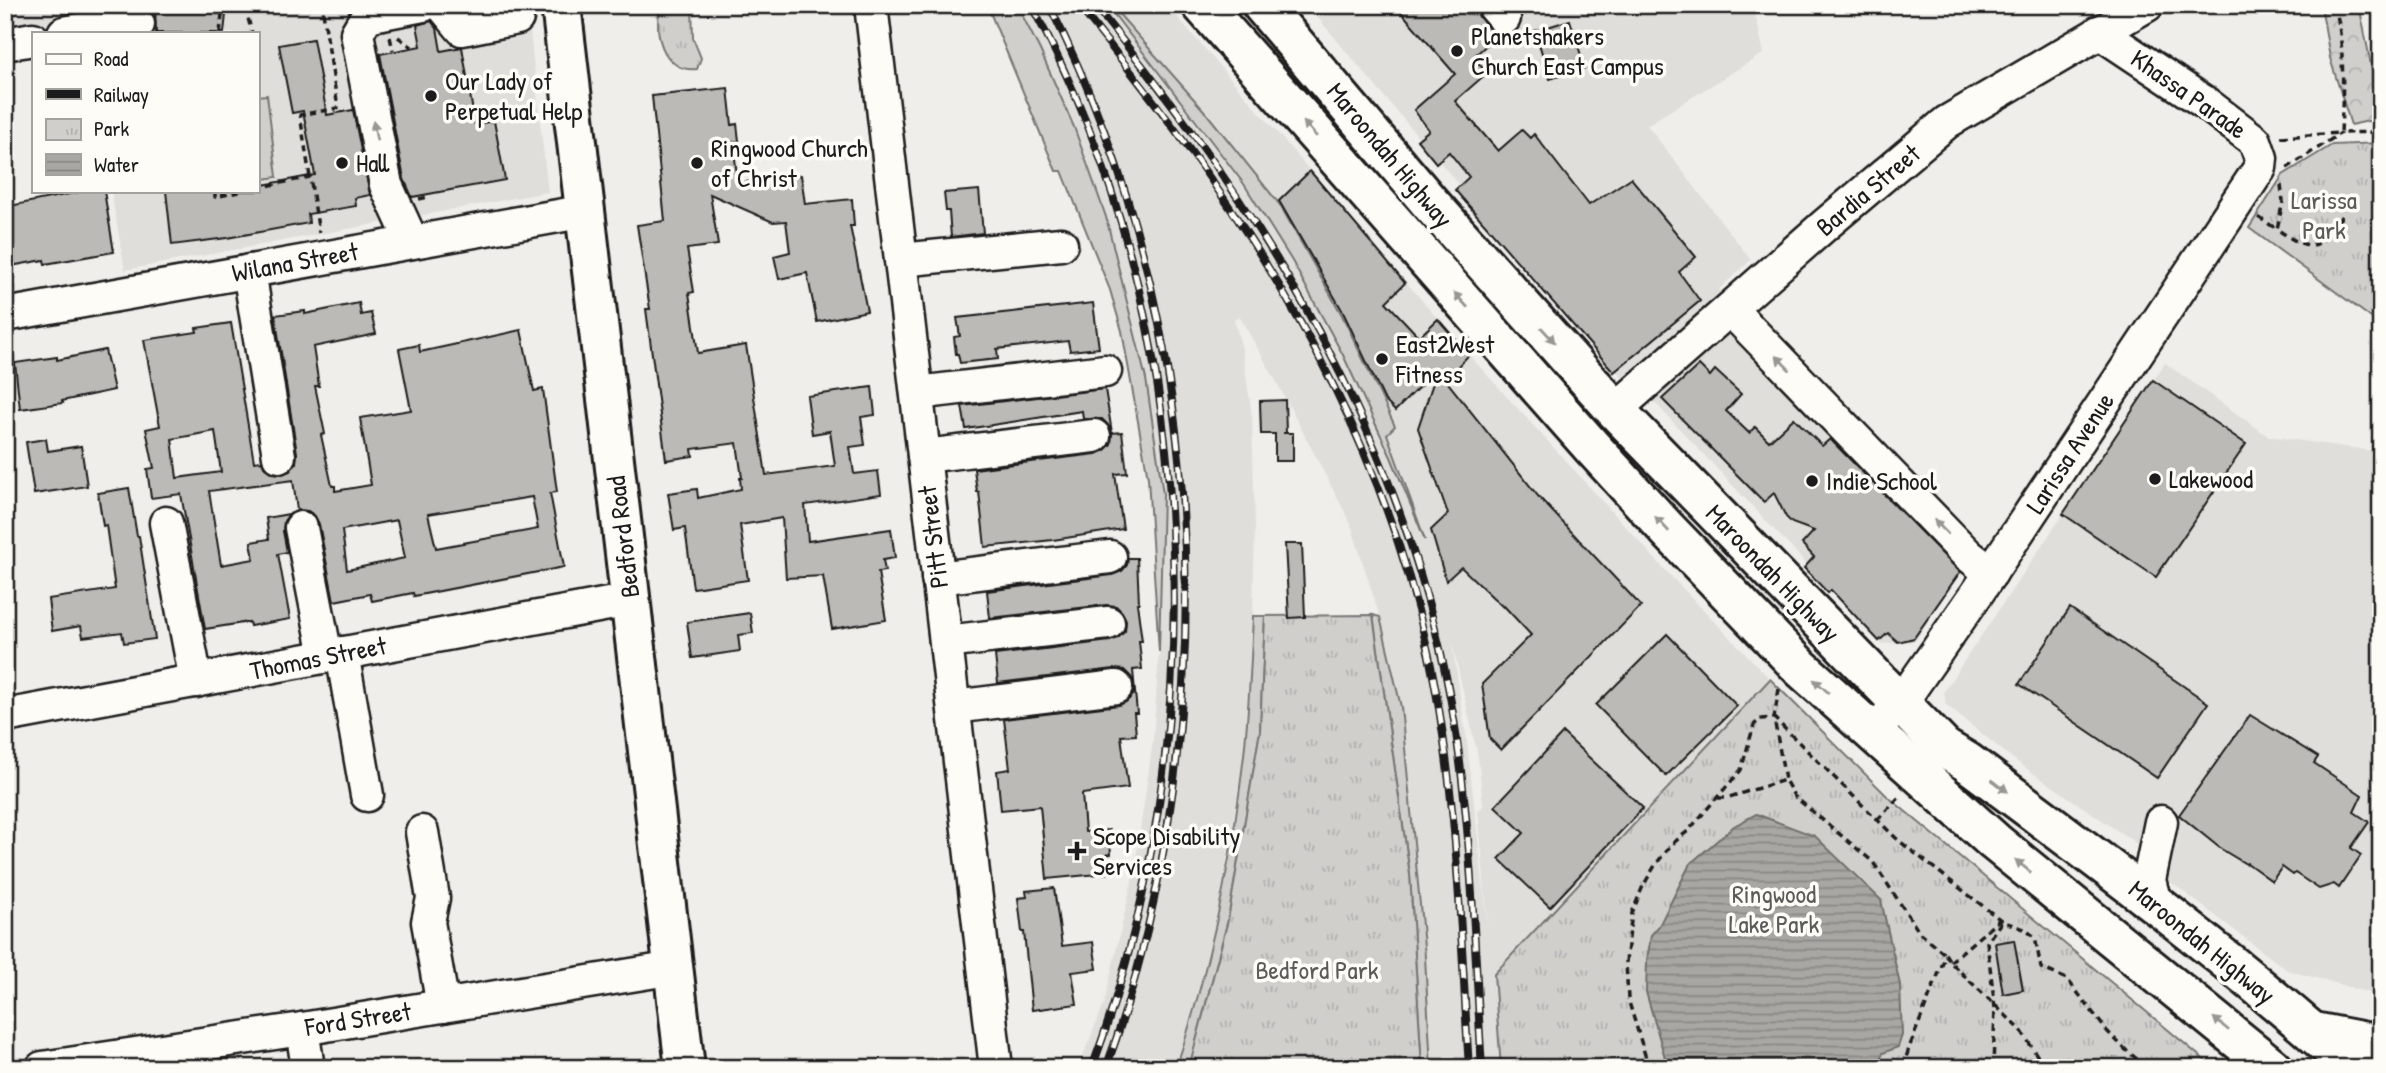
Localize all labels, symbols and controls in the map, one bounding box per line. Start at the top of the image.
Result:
place label: Planetshakers Church East Campus [1471,18,1664,83]
legend [32,32,259,192]
street label: Khassa Parade [2124,41,2254,146]
marker: Planetshakers Church East Campus [1449,43,1465,59]
text: Road [94,44,128,73]
place label: Our Lady of Perpetual Help [445,63,582,128]
street label: Maroondah Highway [1319,75,1461,235]
text: Railway [94,80,149,109]
marker: Our Lady of Perpetual Help [423,88,439,104]
text: Park [94,114,129,143]
one-way arrow [370,120,381,142]
one-way arrow [1303,121,1318,138]
place label: Ringwood Church of Christ [711,130,868,195]
street label: Bardia Street [1808,135,1928,244]
place label: Hall [356,145,390,180]
text: Water [94,150,139,179]
marker: Hall [334,155,350,171]
marker: Ringwood Church of Christ [689,155,705,171]
park label: Larissa Park [2291,182,2357,247]
street label: Wilana Street [229,233,362,290]
one-way arrow [1454,291,1469,308]
place label: East2West Fitness [1395,326,1495,391]
one-way arrow [1539,326,1555,343]
marker: East2West Fitness [1374,351,1390,367]
one-way arrow [1775,355,1791,372]
street label: Larissa Avenue [2017,385,2122,520]
place label: Lakewood [2169,461,2253,496]
place label: Indie School [1826,463,1937,498]
marker: Lakewood [2147,471,2163,487]
marker: Indie School [1804,473,1820,489]
street label: Bedford Road [598,474,647,600]
street label: Pitt Street [909,483,956,590]
street label: Maroondah Highway [1698,496,1848,649]
one-way arrow [1654,515,1670,533]
one-way arrow [1933,519,1949,536]
street label: Thomas Street [247,627,390,688]
one-way arrow [1812,678,1830,694]
one-way arrow [1991,779,2009,793]
place label: Scope Disability Services [1093,818,1241,883]
marker: Scope Disability Services [1067,841,1087,861]
one-way arrow [2014,858,2032,873]
street label: Maroondah Highway [2122,872,2283,1012]
park label: Ringwood Lake Park [1729,876,1819,941]
park label: Bedford Park [1255,952,1379,987]
street label: Ford Street [301,993,414,1044]
one-way arrow [2212,1016,2230,1032]

